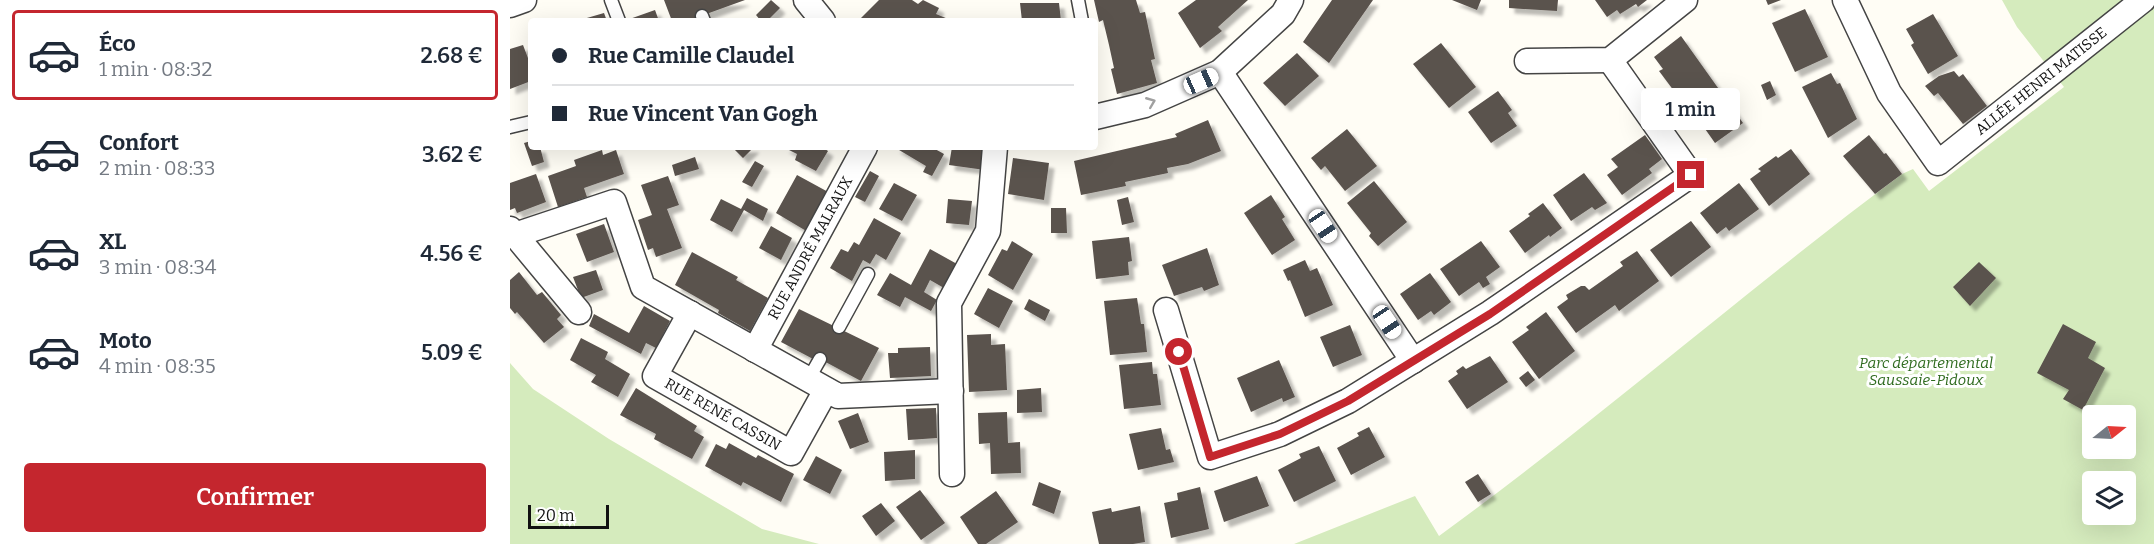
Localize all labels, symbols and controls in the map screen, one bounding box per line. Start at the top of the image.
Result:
street label: ALLÉE HENRI MATISSE [1972,23,2110,139]
icon: car [27,28,81,82]
text: Éco [99,30,136,57]
text: 2.68 € [420,42,483,69]
text: Rue Camille Claudel [588,42,794,69]
text: 1 min · 08:32 [99,57,212,81]
car [1181,65,1221,97]
callout: 1 min [1642,88,1740,130]
one-way arrow [1145,97,1156,109]
text: 1 min [1665,97,1716,121]
text: Rue Vincent Van Gogh [588,100,818,127]
icon: car [27,127,81,181]
text: Confort [99,129,179,156]
text: 3.62 € [422,141,483,168]
text: 2 min · 08:33 [99,156,215,180]
route end [1677,161,1704,188]
street label: RUE ANDRÉ MALRAUX [764,173,857,323]
car [1305,206,1341,246]
icon: car [27,226,81,280]
text: XL [99,228,126,255]
text: 4.56 € [420,240,483,267]
text: 3 min · 08:34 [99,255,216,279]
car [1369,302,1405,342]
icon: car [27,325,81,379]
text: Moto [99,327,152,354]
route start [1165,338,1192,365]
text: 5.09 € [421,339,483,366]
text: 4 min · 08:35 [99,354,216,378]
park label: Parc départemental Saussaie-Pidoux [1859,354,1993,389]
street label: RUE RENÉ CASSIN [661,374,784,455]
north arrow [2082,405,2136,459]
map controls [2082,405,2136,525]
button: Confirmer [24,463,486,532]
button: layers [2082,471,2136,525]
scale bar [528,502,609,530]
text: 20 m [537,506,574,525]

